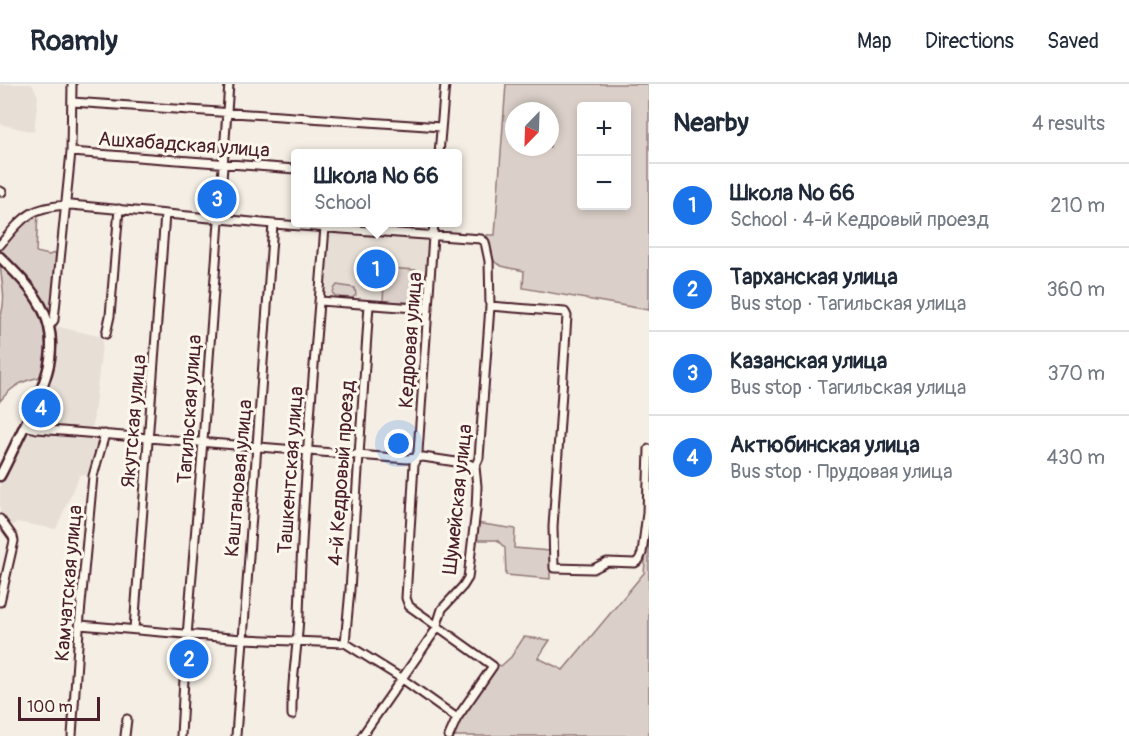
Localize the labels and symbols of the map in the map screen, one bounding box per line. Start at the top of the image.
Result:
north arrow [505,102,559,156]
street label: Ашхабадская улица [97,126,271,163]
pin: 3 [198,176,236,222]
pin: 1 [356,246,395,291]
street label: Кедровая улица [393,271,428,409]
street label: Тагильская улица [172,334,207,484]
street label: Якутская улица [115,353,152,489]
street label: 4-й Кедровый проезд [323,379,360,567]
street label: Ташкентская улица [272,385,309,555]
pin: 4 [22,386,60,430]
street label: Каштановая улица [219,398,258,558]
street label: Шумейская улица [437,423,478,575]
your location [384,429,413,458]
street label: Камчатская улица [49,504,88,662]
pin: 2 [170,636,208,682]
scale bar [18,694,100,722]

